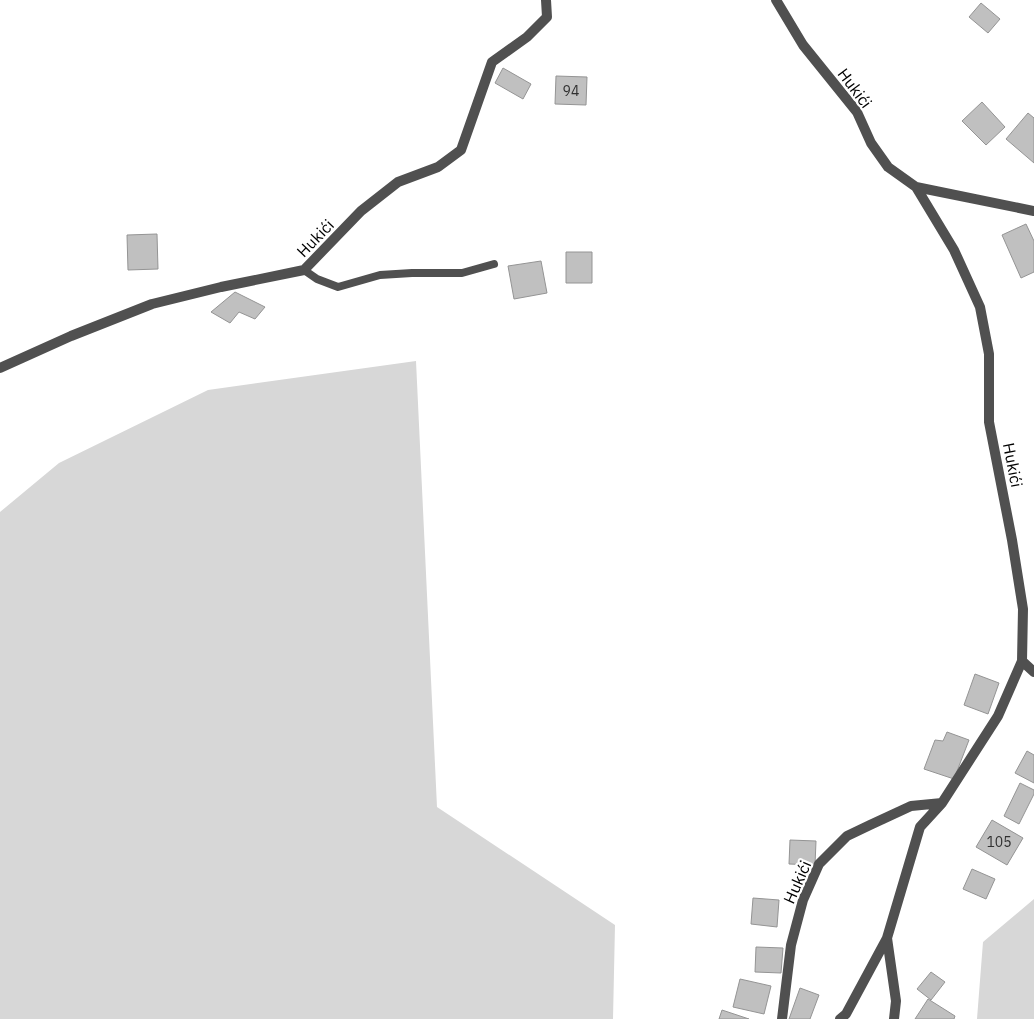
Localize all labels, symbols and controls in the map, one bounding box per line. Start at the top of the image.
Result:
street label: Hukići [834,64,876,112]
house number: 94 [563,82,579,100]
street label: Hukići [292,215,338,261]
street label: Hukići [999,441,1027,489]
house number: 105 [986,833,1012,851]
street label: Hukići [779,857,815,907]

